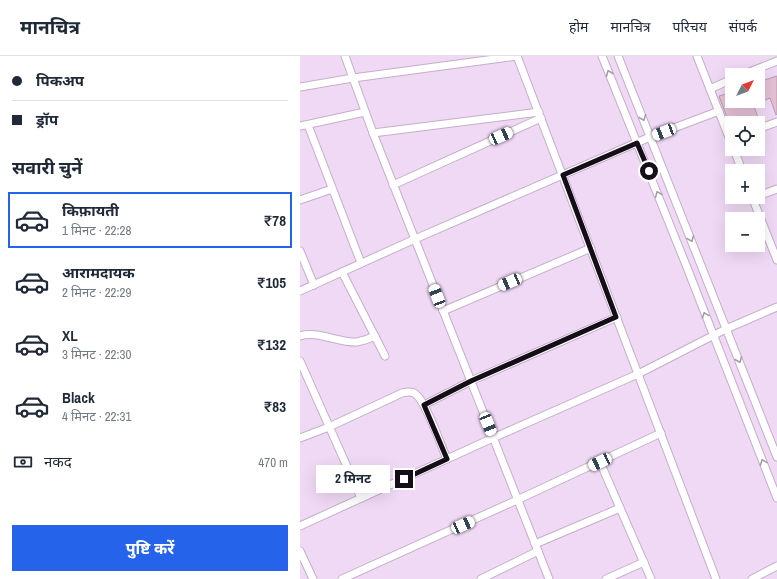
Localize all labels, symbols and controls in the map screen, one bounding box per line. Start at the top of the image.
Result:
text: मानचित्र [20,14,80,40]
text: होम [569,18,588,36]
text: मानचित्र [610,18,651,36]
text: परिचय [673,18,707,36]
text: संपर्क [729,18,757,36]
north arrow [725,68,765,108]
map controls [725,68,765,252]
text: पिकअप [36,70,84,91]
one-way arrow [606,70,614,77]
text: ड्रॉप [36,109,58,130]
one-way arrow [638,115,646,122]
button: locate [725,116,765,156]
car [651,122,677,142]
car [488,126,514,146]
text: सवारी चुनें [12,155,82,180]
route start [640,162,658,180]
button: + [725,164,765,204]
one-way arrow [654,190,662,197]
text: किफ़ायती [62,200,119,221]
icon: car [14,202,50,238]
text: ₹78 [264,210,286,231]
button: − [725,212,765,252]
text: 1 मिनट · 22:28 [62,222,131,239]
one-way arrow [686,236,694,243]
text: आरामदायक [62,262,135,283]
icon: car [14,264,50,300]
text: ₹105 [257,272,286,293]
car [497,272,523,292]
car [427,283,447,309]
text: 2 मिनट · 22:29 [62,284,131,301]
one-way arrow [702,311,710,318]
text: XL [62,325,78,346]
icon: car [14,326,50,362]
text: ₹132 [257,334,286,355]
text: 3 मिनट · 22:30 [62,346,131,363]
one-way arrow [734,357,742,364]
text: Black [62,387,95,408]
icon: car [14,388,50,424]
text: ₹83 [264,396,286,417]
text: 4 मिनट · 22:31 [62,408,131,425]
car [478,411,498,437]
icon: cash [12,451,34,473]
text: नकद [44,451,72,472]
car [587,451,613,473]
text: 470 m [258,454,288,471]
one-way arrow [759,458,767,465]
callout: 2 मिनट [316,465,390,493]
text: 2 मिनट [335,470,371,487]
route end [395,470,413,488]
car [450,515,476,535]
button: पुष्टि करें [12,525,288,571]

